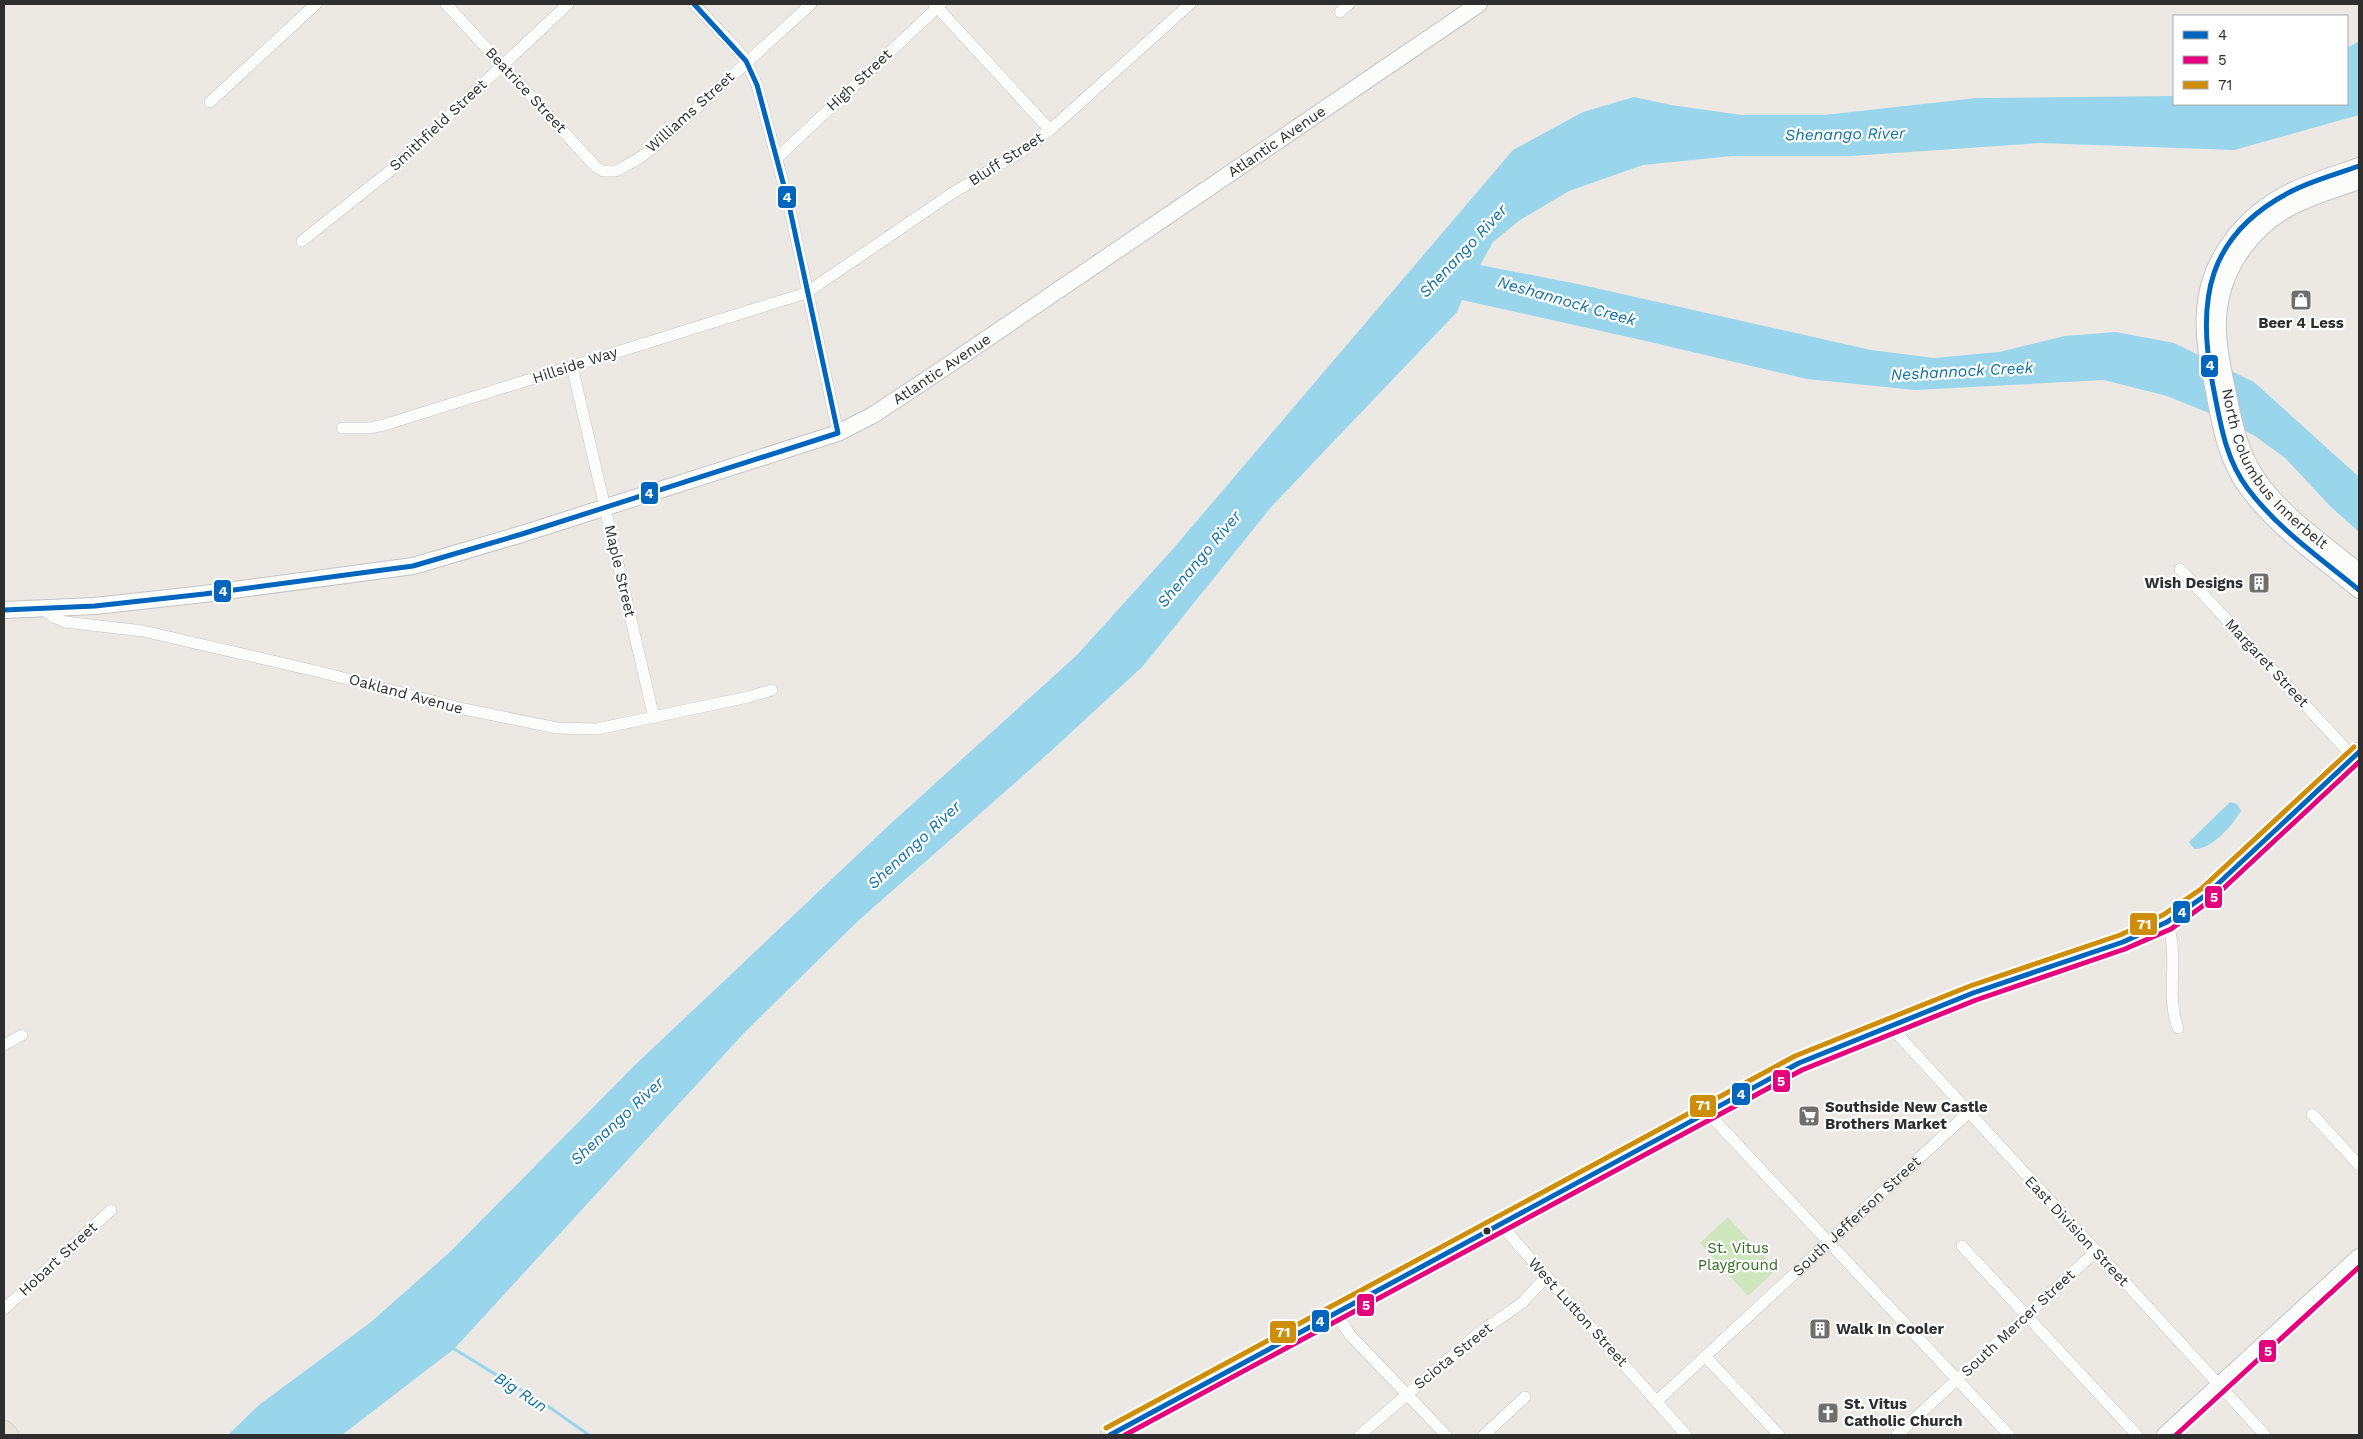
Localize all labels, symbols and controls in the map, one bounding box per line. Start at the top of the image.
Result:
legend [2173,15,2348,105]
text: 4 [2218,26,2227,44]
street label: Beatrice Street [482,44,571,137]
street label: High Street [823,45,896,115]
text: 5 [2218,51,2227,69]
street label: Williams Street [642,67,738,156]
street label: Smithfield Street [386,75,491,175]
text: 71 [2218,76,2232,94]
street label: Atlantic Avenue [1224,102,1329,181]
water label: Shenango River [1785,123,1906,145]
street label: Bluff Street [965,128,1047,190]
line badge: 4 [777,185,797,209]
text: 4 [782,189,792,205]
water label: Shenango River [1415,200,1512,302]
water label: Neshannock Creek [1496,272,1639,330]
shop icon: Beer 4 Less [2289,288,2313,312]
place label: Beer 4 Less [2258,314,2344,332]
street label: Atlantic Avenue [889,330,994,408]
street label: Hillside Way [530,343,620,387]
line badge: 4 [2200,354,2219,378]
text: 4 [2205,357,2215,373]
water label: Neshannock Creek [1890,358,2035,384]
street label: North Columbus Innerbelt [2218,387,2332,553]
line badge: 4 [640,481,659,505]
text: 4 [644,485,654,501]
water label: Shenango River [1153,506,1245,611]
street label: Maple Street [601,523,640,620]
building icon: Wish Designs [2247,571,2271,595]
place label: Wish Designs [2145,574,2243,592]
line badge: 4 [213,579,232,603]
text: 4 [218,583,228,599]
street label: Margaret Street [2221,615,2313,711]
street label: Oakland Avenue [347,670,465,718]
water label: Shenango River [863,796,965,893]
line badge: 5 [2204,885,2223,909]
text: 5 [2210,889,2218,905]
line badge: 4 [2172,900,2191,924]
text: 4 [2177,904,2187,920]
line badge: 71 [2129,912,2158,936]
text: 71 [2137,916,2151,932]
line badge: 5 [1772,1069,1791,1093]
water label: Shenango River [566,1072,668,1169]
text: 5 [1777,1073,1785,1089]
line badge: 4 [1731,1082,1751,1106]
text: 4 [1736,1086,1746,1102]
line badge: 71 [1689,1094,1717,1118]
text: 71 [1696,1097,1710,1113]
place label: Southside New Castle Brothers Market [1825,1098,1988,1133]
supermarket icon: Southside New Castle Brothers Market [1797,1104,1821,1128]
street label: South Jefferson Street [1789,1152,1925,1280]
street label: East Division Street [2021,1172,2133,1290]
street label: Hobart Street [15,1218,101,1300]
unlabelled marker [1482,1226,1492,1236]
park label: St. Vitus Playground [1698,1239,1778,1274]
street label: West Lutton Street [1524,1254,1632,1371]
street label: South Mercer Street [1957,1265,2079,1380]
line badge: 5 [1356,1293,1375,1317]
text: 5 [1362,1297,1370,1313]
line badge: 4 [1311,1309,1330,1333]
text: 4 [1315,1313,1325,1329]
building icon: Walk In Cooler [1808,1317,1832,1341]
street label: Sciota Street [1410,1318,1496,1393]
line badge: 71 [1269,1320,1297,1344]
place label: Walk In Cooler [1836,1320,1944,1338]
text: 71 [1276,1324,1290,1340]
line badge: 5 [2258,1339,2277,1363]
text: 5 [2264,1343,2272,1359]
water label: Big Run [491,1368,551,1416]
place label: St. Vitus Catholic Church [1844,1395,1963,1430]
church icon: St. Vitus Catholic Church [1816,1401,1840,1425]

